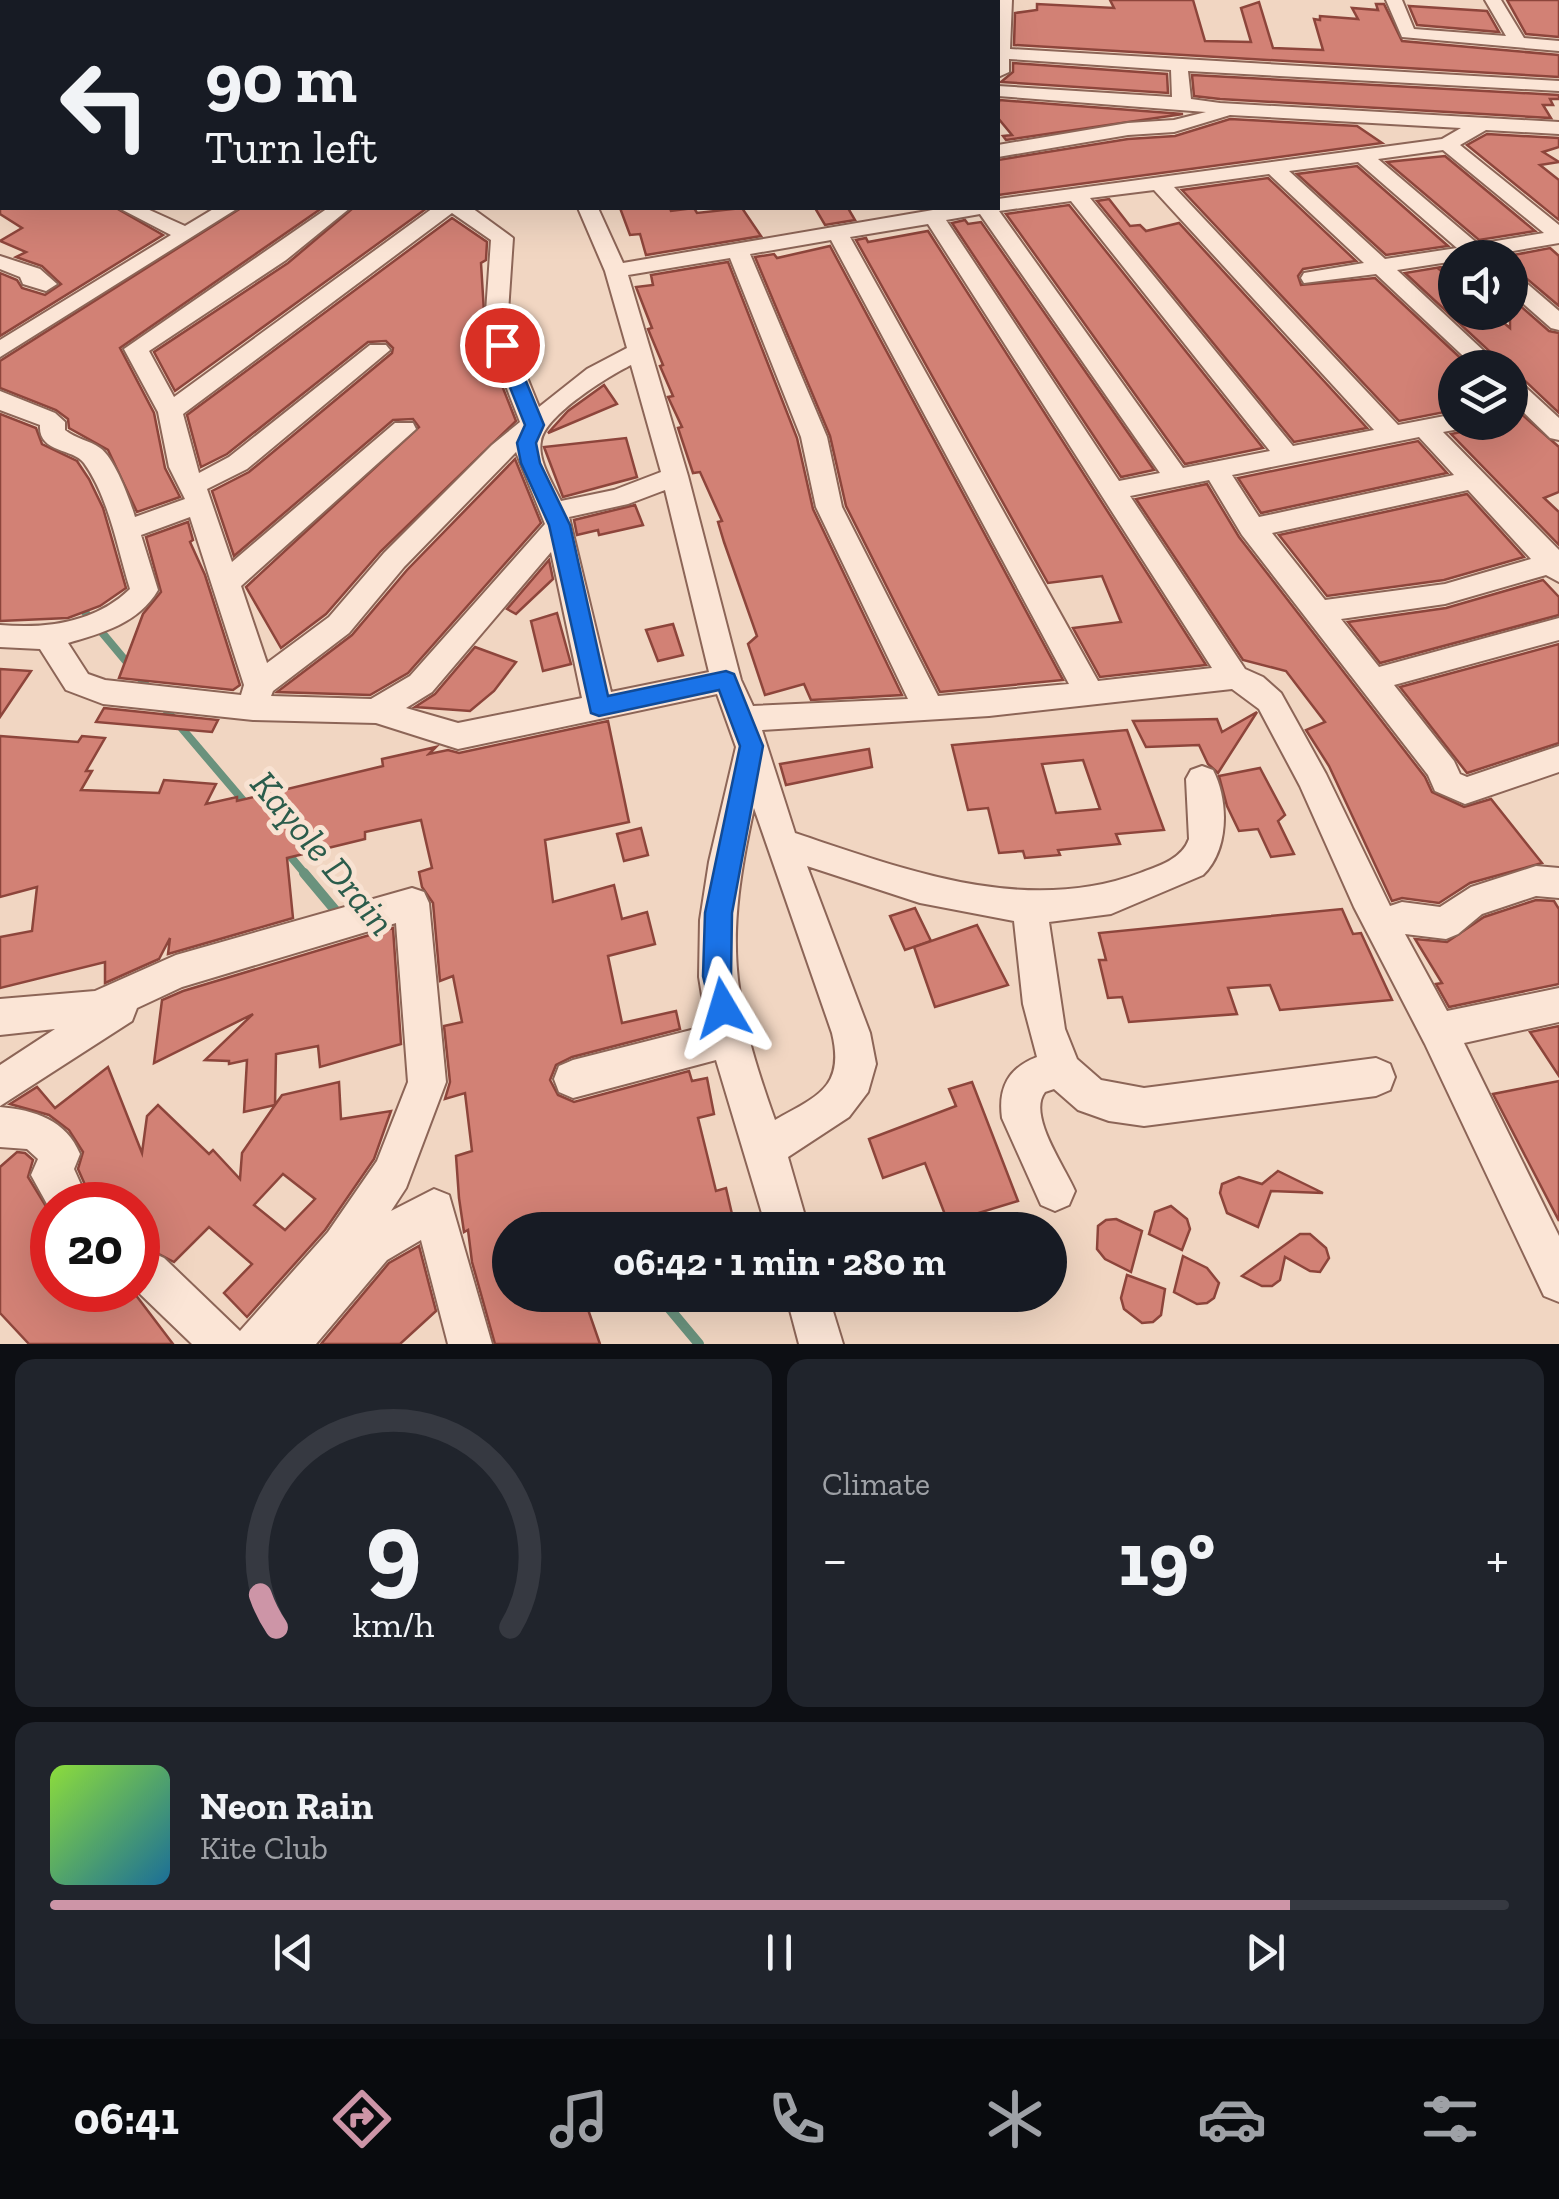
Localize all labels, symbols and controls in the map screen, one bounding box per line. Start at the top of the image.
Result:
text: 90 m [205,36,357,120]
icon: left [40,40,170,170]
text: Turn left [205,121,377,175]
map controls [1438,240,1528,440]
button: sound [1438,240,1528,330]
pin [460,303,545,388]
icon: arrive [475,318,530,373]
button: layers [1438,350,1528,440]
water label: Kayole Drain [241,762,405,944]
position arrow [671,956,775,1060]
speed limit sign: 20 [30,1182,160,1312]
text: 06:42 · 1 min · 280 m [613,1239,946,1285]
text: Climate [822,1465,930,1503]
text: 9 [366,1487,421,1612]
text: 19° [1118,1514,1215,1604]
text: − [822,1526,848,1592]
text: + [1486,1526,1509,1592]
text: km/h [353,1603,434,1646]
text: Neon Rain [200,1783,373,1829]
text: Kite Club [200,1829,328,1867]
icon: previous [266,1925,321,1980]
icon: pause [752,1925,807,1980]
icon: next [1238,1925,1293,1980]
icon: directions [327,2084,397,2154]
icon: music [544,2084,614,2154]
icon: phone [762,2084,832,2154]
icon: climate [980,2084,1050,2154]
icon: car [1197,2084,1267,2154]
icon: filters [1415,2084,1485,2154]
text: 06:41 [74,2092,179,2146]

